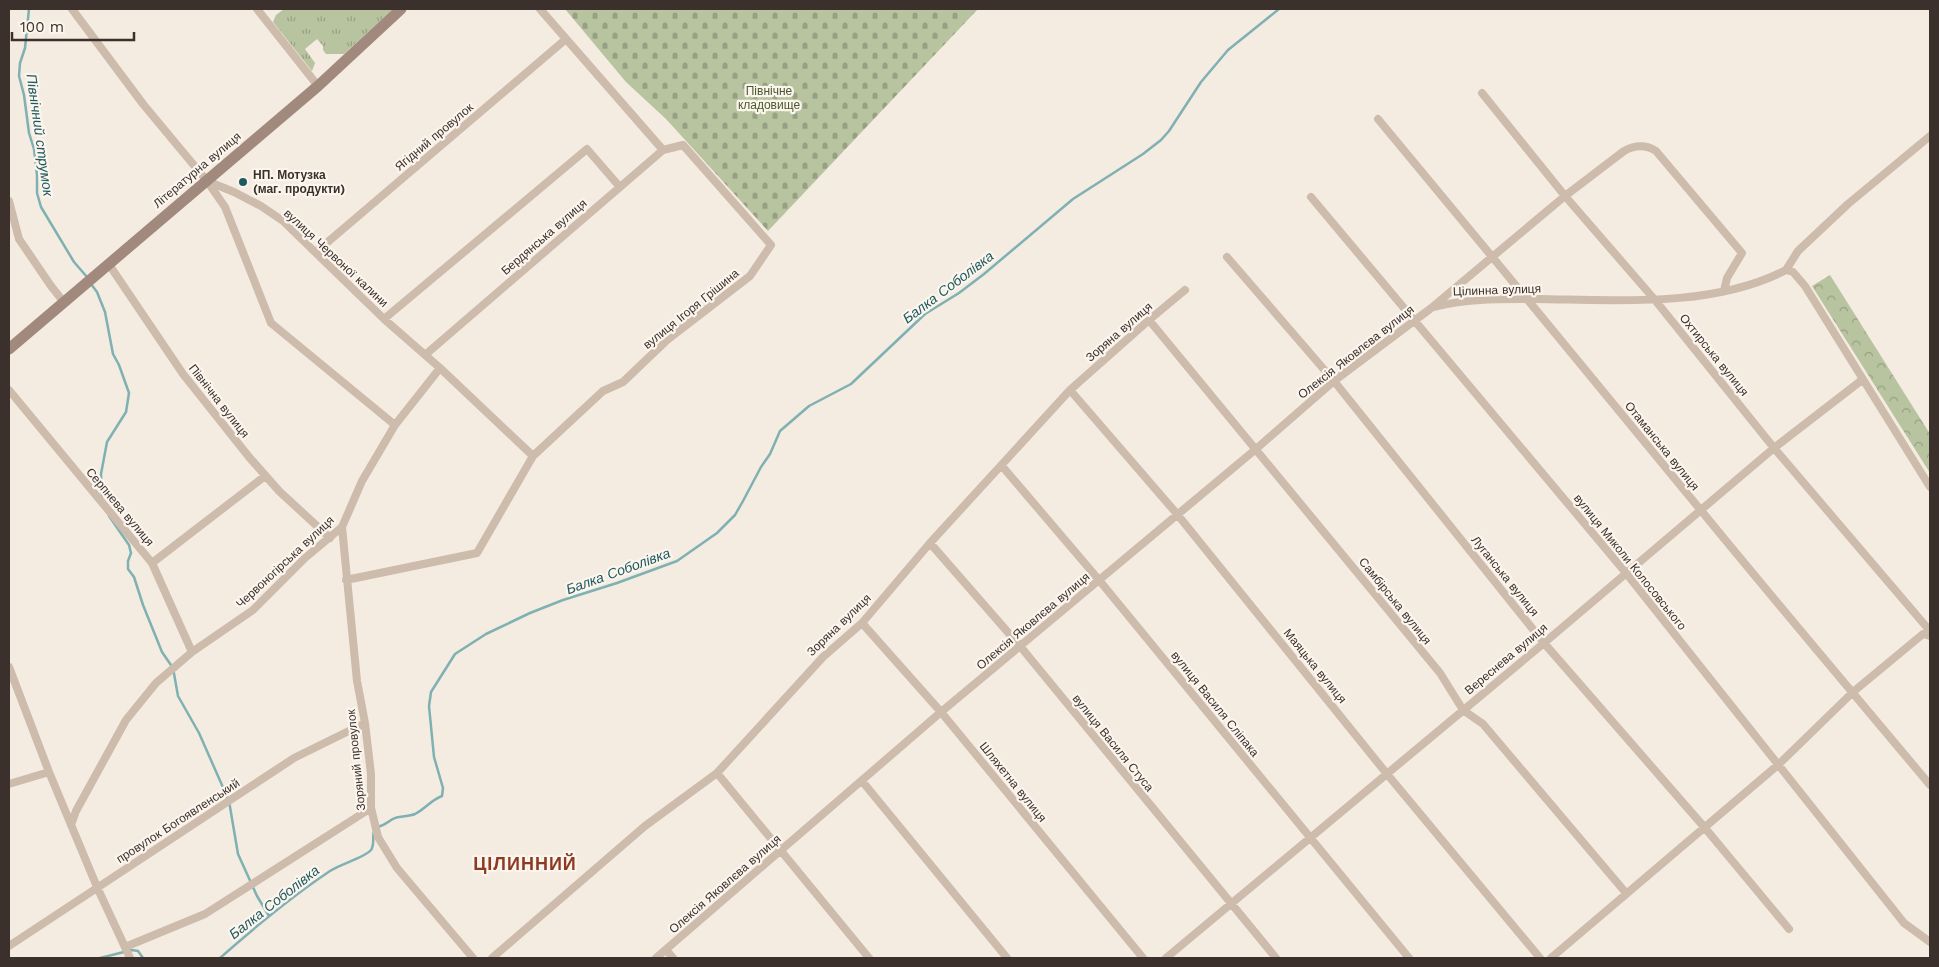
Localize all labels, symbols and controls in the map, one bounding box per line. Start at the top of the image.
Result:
scale bar [12,10,135,42]
text: 100 m [20,18,64,36]
water label: Північний струмок [23,73,57,199]
park label: Північне кладовище [738,84,800,112]
street label: Ягідний провулок [392,100,476,174]
street label: Літературна вулиця [150,129,244,211]
place label: НП. Мотузка (маг. продукти) [253,168,345,196]
marker: НП. Мотузка (маг. продукти) [237,176,249,188]
street label: Бердянська вулиця [498,196,590,278]
street label: вулиця Червоної калини [281,206,391,310]
water label: Балка Соболівка [899,247,997,326]
street label: вулиця Ігоря Грішина [640,266,742,352]
street label: Цілинна вулиця [1453,281,1541,299]
street label: Зоряна вулиця [1083,299,1155,365]
street label: Олексія Яковлєва вулиця [1295,302,1417,402]
street label: Охтирська вулиця [1677,311,1751,399]
street label: Північна вулиця [186,361,252,441]
street label: Отаманська вулиця [1622,399,1702,493]
street label: Серпнева вулиця [83,465,157,549]
street label: вулиця Миколи Колосовського [1571,491,1689,633]
street label: Червоногірська вулиця [233,513,337,611]
street label: Луганська вулиця [1468,533,1542,619]
water label: Балка Соболівка [564,545,672,597]
street label: Самбірська вулиця [1356,555,1434,647]
street label: Олексія Яковлєва вулиця [974,570,1092,672]
street label: Зоряна вулиця [804,591,874,659]
street label: Вереснева вулиця [1462,620,1550,698]
street label: Маяцька вулиця [1281,626,1349,706]
street label: вулиця Василя Сліпака [1168,648,1262,760]
street label: вулиця Василя Стуса [1070,692,1157,795]
street label: Зоряний провулок [344,708,368,811]
street label: Шляхетна вулиця [977,739,1049,825]
street label: провулок Богоявленський [114,776,242,866]
street label: Олексія Яковлєва вулиця [666,832,784,936]
district label: ЦІЛИННИЙ [473,853,577,874]
water label: Балка Соболівка [226,862,322,942]

